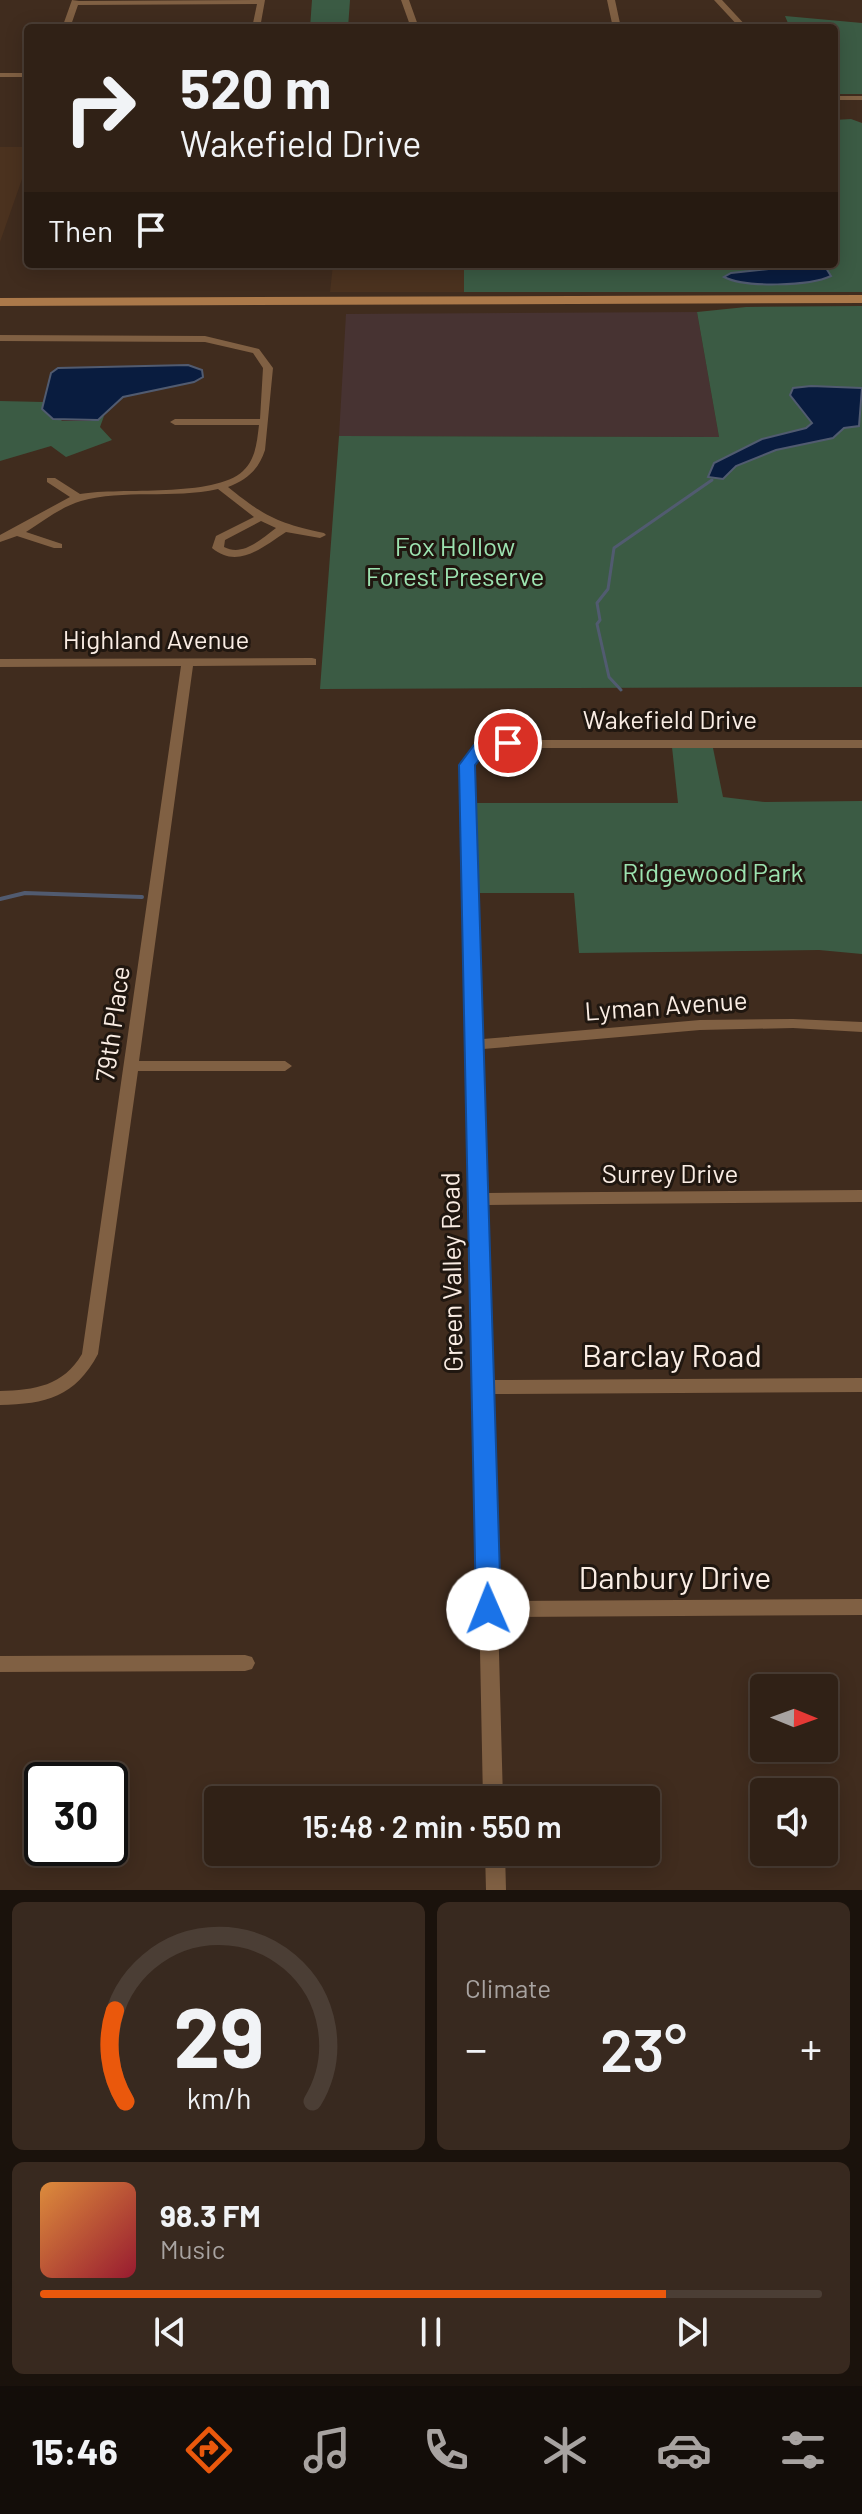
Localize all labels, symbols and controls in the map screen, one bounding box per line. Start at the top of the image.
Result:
text: 520 m [180,53,331,120]
icon: right [48,56,152,160]
text: Wakefield Drive [180,121,421,164]
icon: arrive [129,208,173,252]
text: Then [48,212,113,248]
park label: Fox Hollow Forest Preserve [366,530,544,591]
street label: Highland Avenue [63,623,249,654]
street label: Wakefield Drive [583,703,757,734]
pin [474,709,542,777]
icon: arrive [486,721,530,765]
park label: Ridgewood Park [622,856,804,887]
street label: 79th Place [88,964,135,1084]
street label: Lyman Avenue [583,983,748,1026]
street label: Surrey Drive [602,1157,738,1188]
street label: Green Valley Road [433,1172,468,1372]
street label: Barclay Road [582,1335,762,1373]
street label: Danbury Drive [579,1557,771,1595]
position arrow [446,1567,530,1651]
north arrow [750,1674,838,1762]
map controls [750,1674,838,1866]
speed limit sign: 30 [24,1762,128,1866]
button: sound [750,1778,838,1866]
text: 15:48 · 2 min · 550 m [302,1808,562,1844]
text: Climate [465,1972,551,2003]
text: 29 [173,1985,264,2085]
text: 23° [600,2012,687,2084]
text: − [465,2021,487,2074]
text: + [800,2021,822,2074]
text: km/h [186,2080,251,2115]
text: 98.3 FM [160,2197,261,2233]
text: Music [160,2233,225,2264]
icon: previous [148,2310,192,2354]
icon: pause [409,2310,453,2354]
icon: next [670,2310,714,2354]
icon: directions [181,2422,237,2478]
icon: music [299,2422,355,2478]
icon: phone [418,2422,474,2478]
icon: climate [537,2422,593,2478]
icon: car [656,2422,712,2478]
icon: filters [775,2422,831,2478]
text: 15:46 [31,2429,118,2472]

